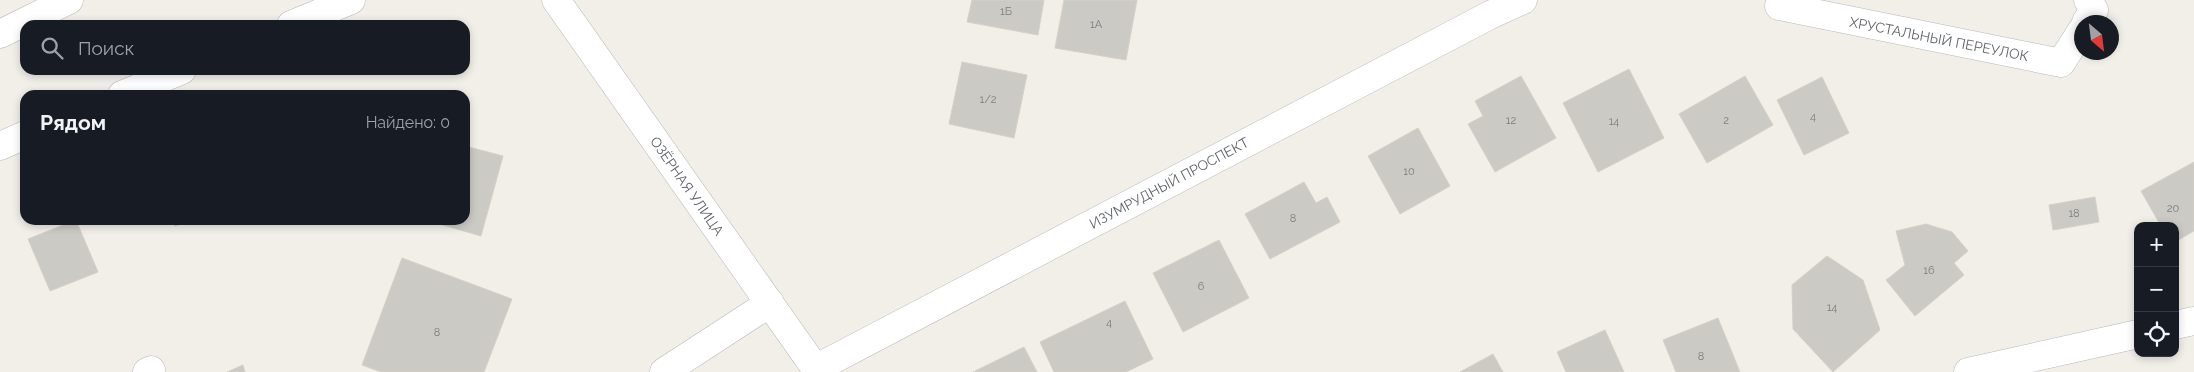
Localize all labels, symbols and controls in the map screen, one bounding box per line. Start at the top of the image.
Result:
house number: 1Б [1000,5,1012,18]
street label: ХРУСТАЛЬНЫЙ ПЕРЕУЛОК [1848,13,2030,64]
north arrow [2074,15,2119,60]
house number: 1А [1090,18,1103,31]
search box [20,20,470,75]
icon: search [38,34,66,62]
text: Поиск [78,37,134,59]
house number: 1/2 [980,93,997,106]
text: Рядом [40,110,106,135]
house number: 4 [1810,110,1816,123]
text: Найдено: 0 [366,113,450,132]
house number: 12 [1506,114,1516,127]
house number: 2 [1723,114,1729,127]
house number: 14 [1609,115,1619,128]
street label: ОЗЁРНАЯ УЛИЦА [647,132,729,239]
street label: ИЗУМРУДНЫЙ ПРОСПЕКТ [1086,133,1252,232]
house number: 10 [1403,165,1415,178]
house number: 20 [2167,202,2179,215]
house number: 18 [2068,207,2080,220]
house number: 8 [1290,212,1296,225]
map controls [2134,222,2179,357]
button: + [2134,222,2179,267]
house number: 16 [1923,264,1935,277]
button: − [2134,267,2179,312]
house number: 6 [1198,280,1205,293]
house number: 14 [1827,301,1837,314]
button: locate [2134,312,2179,357]
house number: 4 [1106,316,1112,329]
house number: 8 [434,326,440,339]
house number: 8 [1698,350,1704,363]

